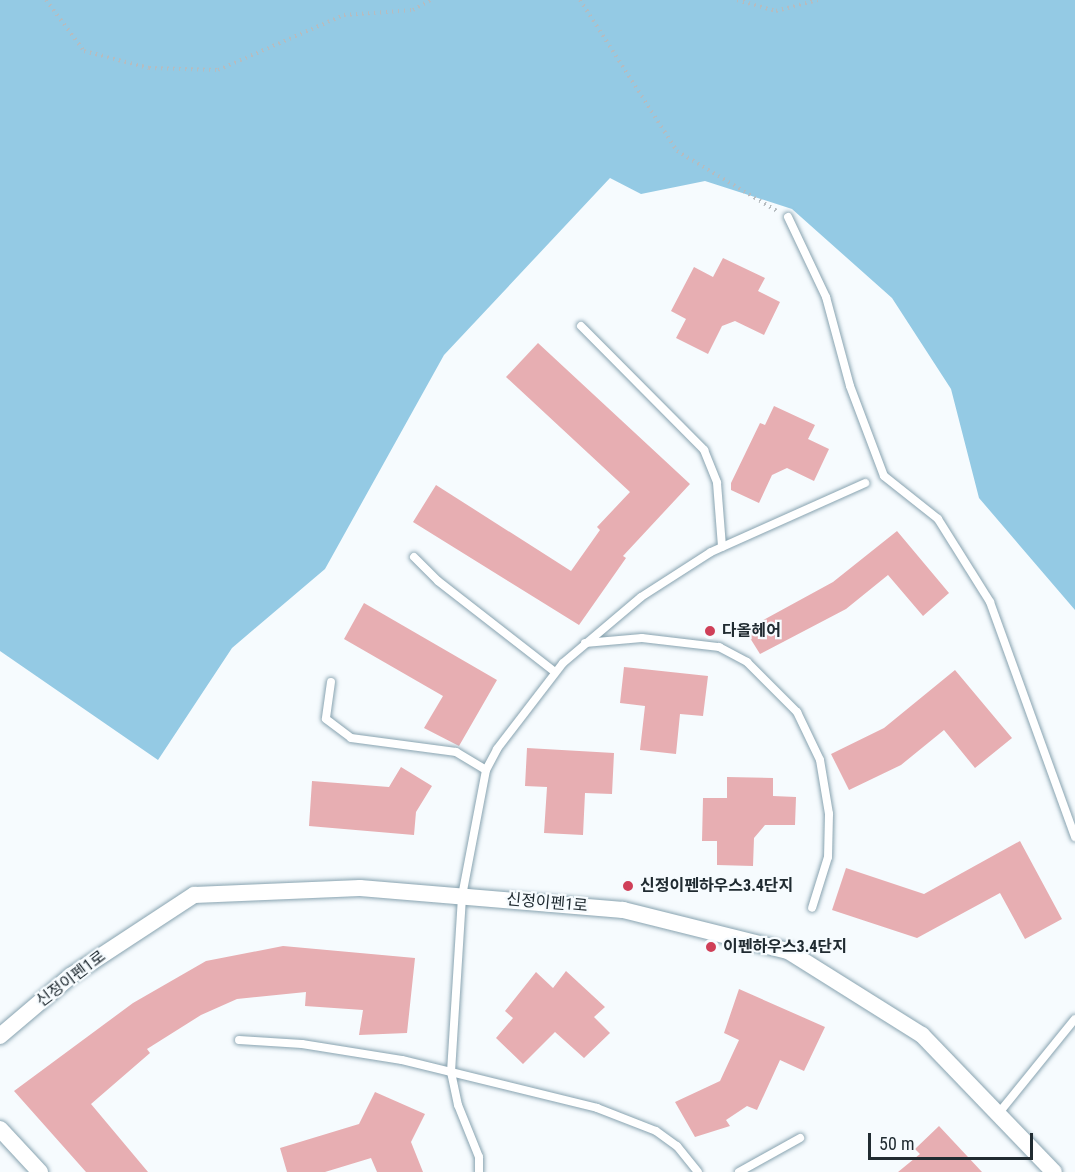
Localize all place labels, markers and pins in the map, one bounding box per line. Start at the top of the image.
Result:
place label: 다올헤어 [722,621,781,641]
marker: 다올헤어 [703,624,717,638]
place label: 신정이펜하우스3.4단지 [640,876,793,896]
marker: 신정이펜하우스3.4단지 [621,879,635,893]
place label: 이펜하우스3.4단지 [723,937,847,957]
marker: 이펜하우스3.4단지 [704,940,718,954]

